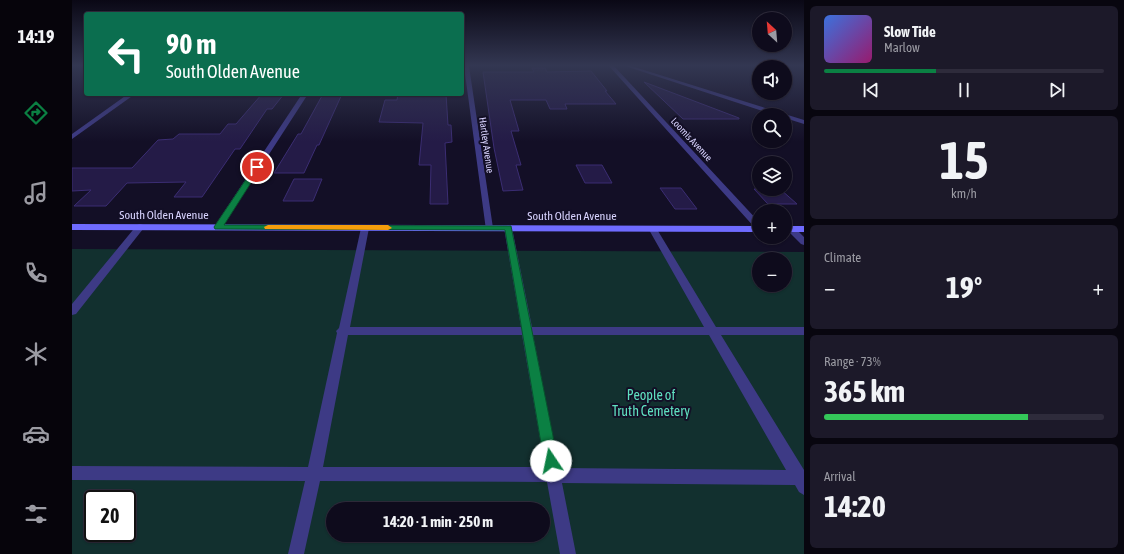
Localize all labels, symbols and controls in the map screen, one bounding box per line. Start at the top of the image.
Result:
north arrow [752,12,792,52]
map controls [752,12,792,292]
text: Slow Tide [884,23,936,40]
text: 14:19 [17,26,55,47]
icon: left [100,28,152,80]
text: 90 m [166,28,216,60]
text: Marlow [884,40,920,55]
button: sound [752,60,792,100]
text: South Olden Avenue [166,61,300,82]
icon: previous [860,79,882,101]
icon: pause [953,79,975,101]
icon: next [1046,79,1068,101]
icon: directions [22,99,50,127]
button: search [752,108,792,148]
street label: Loomis Avenue [669,115,715,164]
street label: Hartley Avenue [477,116,496,174]
text: 15 [940,130,988,190]
pin [240,150,274,184]
icon: arrive [246,156,268,178]
button: layers [752,156,792,196]
icon: music [22,179,50,207]
text: km/h [951,186,977,201]
button: + [752,204,792,244]
street label: South Olden Avenue [119,208,209,222]
street label: South Olden Avenue [527,209,617,223]
text: Climate [824,250,861,265]
button: − [752,252,792,292]
icon: phone [22,259,50,287]
text: 19° [946,270,982,304]
text: − [824,274,835,300]
text: + [1093,274,1104,300]
icon: climate [22,340,50,368]
text: Range · 73% [824,354,881,369]
text: 365 km [824,374,905,408]
park label: People of Truth Cemetery [612,387,690,419]
icon: car [22,420,50,448]
position arrow [530,440,572,482]
text: Arrival [824,469,856,484]
text: 14:20 [824,489,886,523]
speed limit sign: 20 [84,490,136,542]
icon: filters [22,500,50,528]
text: 14:20 · 1 min · 250 m [383,513,493,530]

